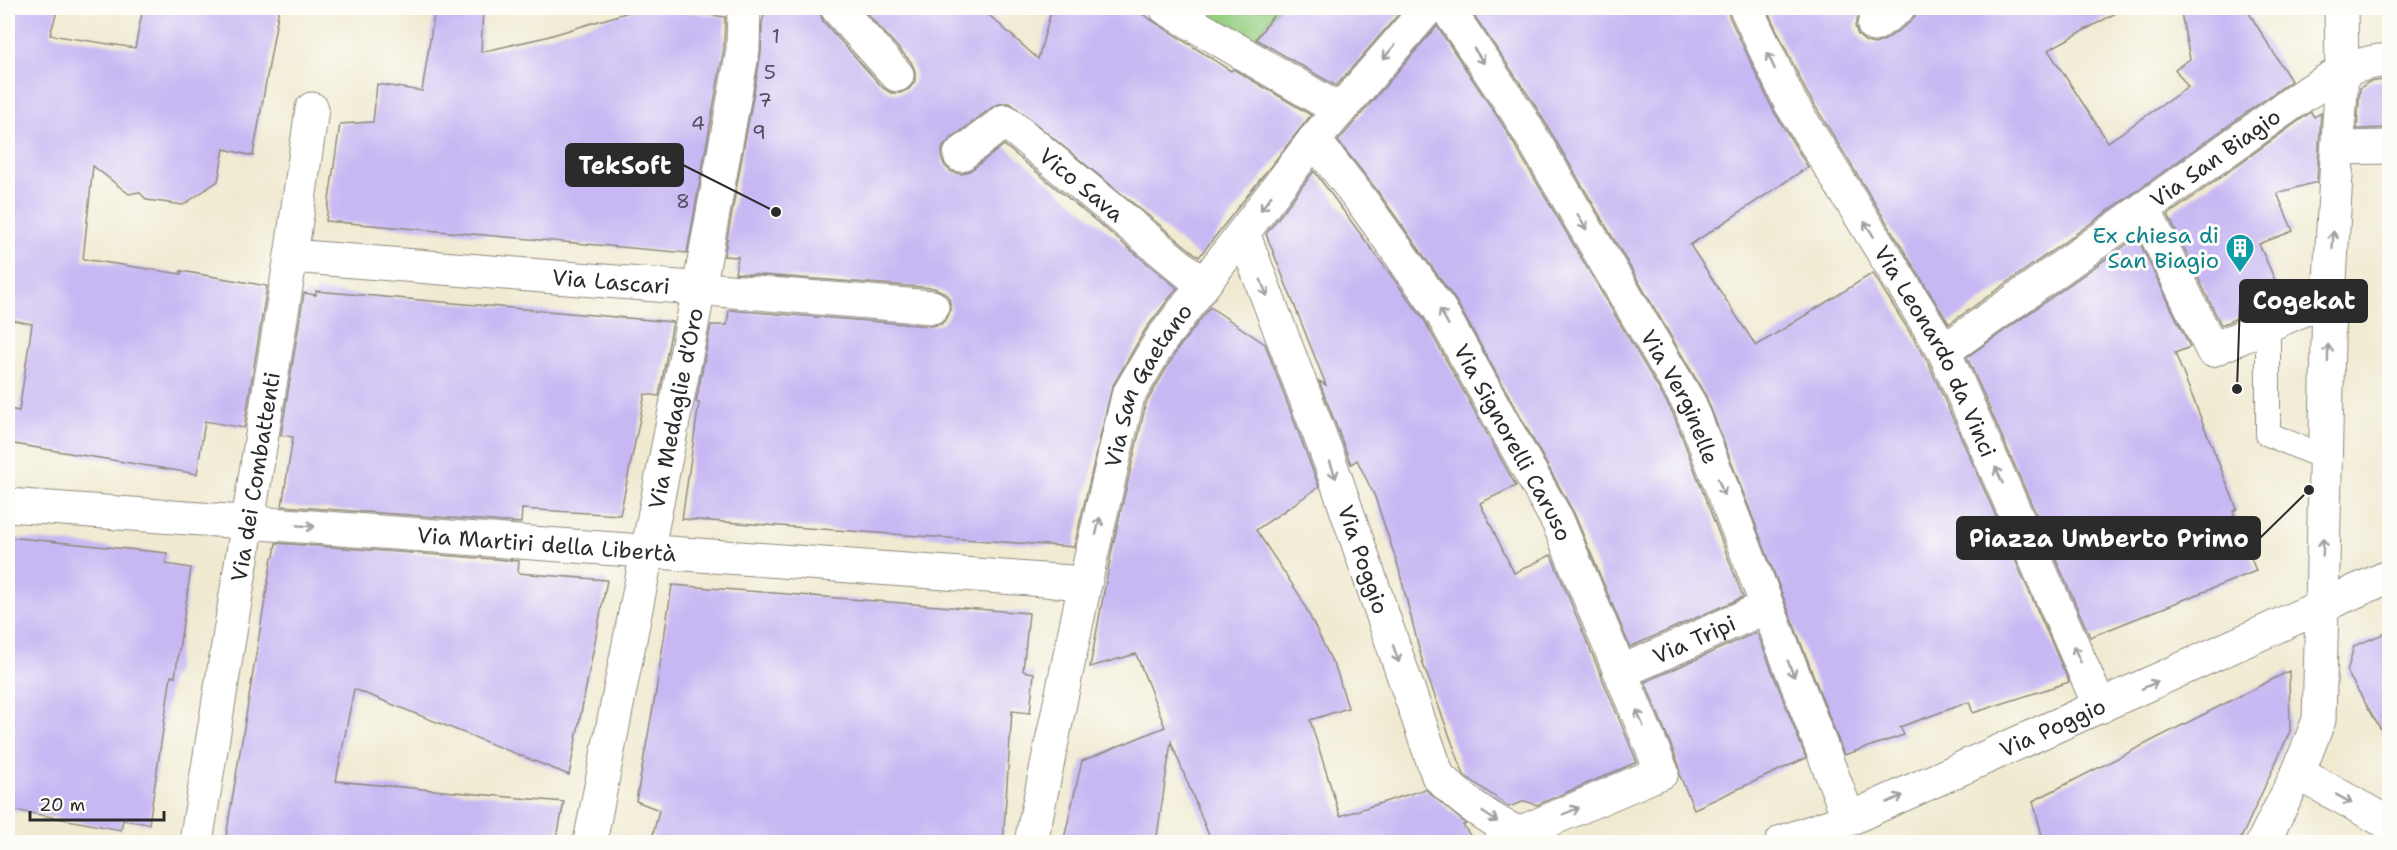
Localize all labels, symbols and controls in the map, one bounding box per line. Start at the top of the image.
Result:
house number: 1 [772,23,780,49]
one-way arrow [1383,44,1396,60]
one-way arrow [1474,47,1486,64]
one-way arrow [1765,52,1776,70]
house number: 5 [764,59,776,85]
house number: 7 [758,87,772,113]
street label: Via San Biagio [2145,102,2286,215]
house number: 4 [691,110,705,136]
house number: 9 [752,119,766,145]
street label: Vico Sava [1033,141,1130,229]
callout: TekSoft [566,144,683,186]
text: TekSoft [579,150,672,182]
house number: 8 [676,188,690,214]
one-way arrow [1260,194,1272,210]
one-way arrow [1576,213,1588,230]
one-way arrow [1862,221,1874,238]
place label: Ex chiesa di San Biagio [2093,221,2219,275]
one-way arrow [2327,230,2338,250]
building icon: Ex chiesa di San Biagio [2224,232,2256,274]
street label: Via Leonardo da Vinci [1867,240,2003,462]
street label: Via Lascari [551,263,671,301]
one-way arrow [1259,278,1270,296]
callout: Cogekat [2240,280,2367,322]
text: Cogekat [2253,285,2356,317]
street label: Via San Gaetano [1098,297,1199,470]
street label: Via Medaglie d'Oro [642,305,710,512]
one-way arrow [1437,309,1449,326]
street label: Via Verginelle [1634,325,1725,468]
street label: Via Signorelli Caruso [1447,339,1578,546]
one-way arrow [2322,343,2333,363]
street label: Via dei Combattenti [224,370,287,584]
one-way arrow [1328,460,1339,479]
one-way arrow [1992,467,2004,485]
one-way arrow [1716,477,1727,496]
street label: Via Poggio [1331,501,1395,618]
one-way arrow [1093,517,1104,536]
callout: Piazza Umberto Primo [1957,517,2260,559]
one-way arrow [295,521,315,532]
street label: Via Martiri della Libertà [416,521,677,568]
text: Piazza Umberto Primo [1969,523,2249,555]
one-way arrow [2317,538,2329,558]
street label: Via Tripi [1648,609,1740,671]
one-way arrow [1392,644,1403,663]
one-way arrow [2071,645,2082,663]
one-way arrow [1786,659,1797,678]
one-way arrow [2140,678,2158,690]
street label: Via Poggio [1995,691,2110,764]
one-way arrow [1634,710,1645,728]
scale bar [30,784,164,822]
text: 20 m [39,793,85,817]
one-way arrow [1886,793,1904,804]
one-way arrow [2335,793,2352,805]
one-way arrow [1561,805,1579,816]
one-way arrow [1481,811,1498,823]

